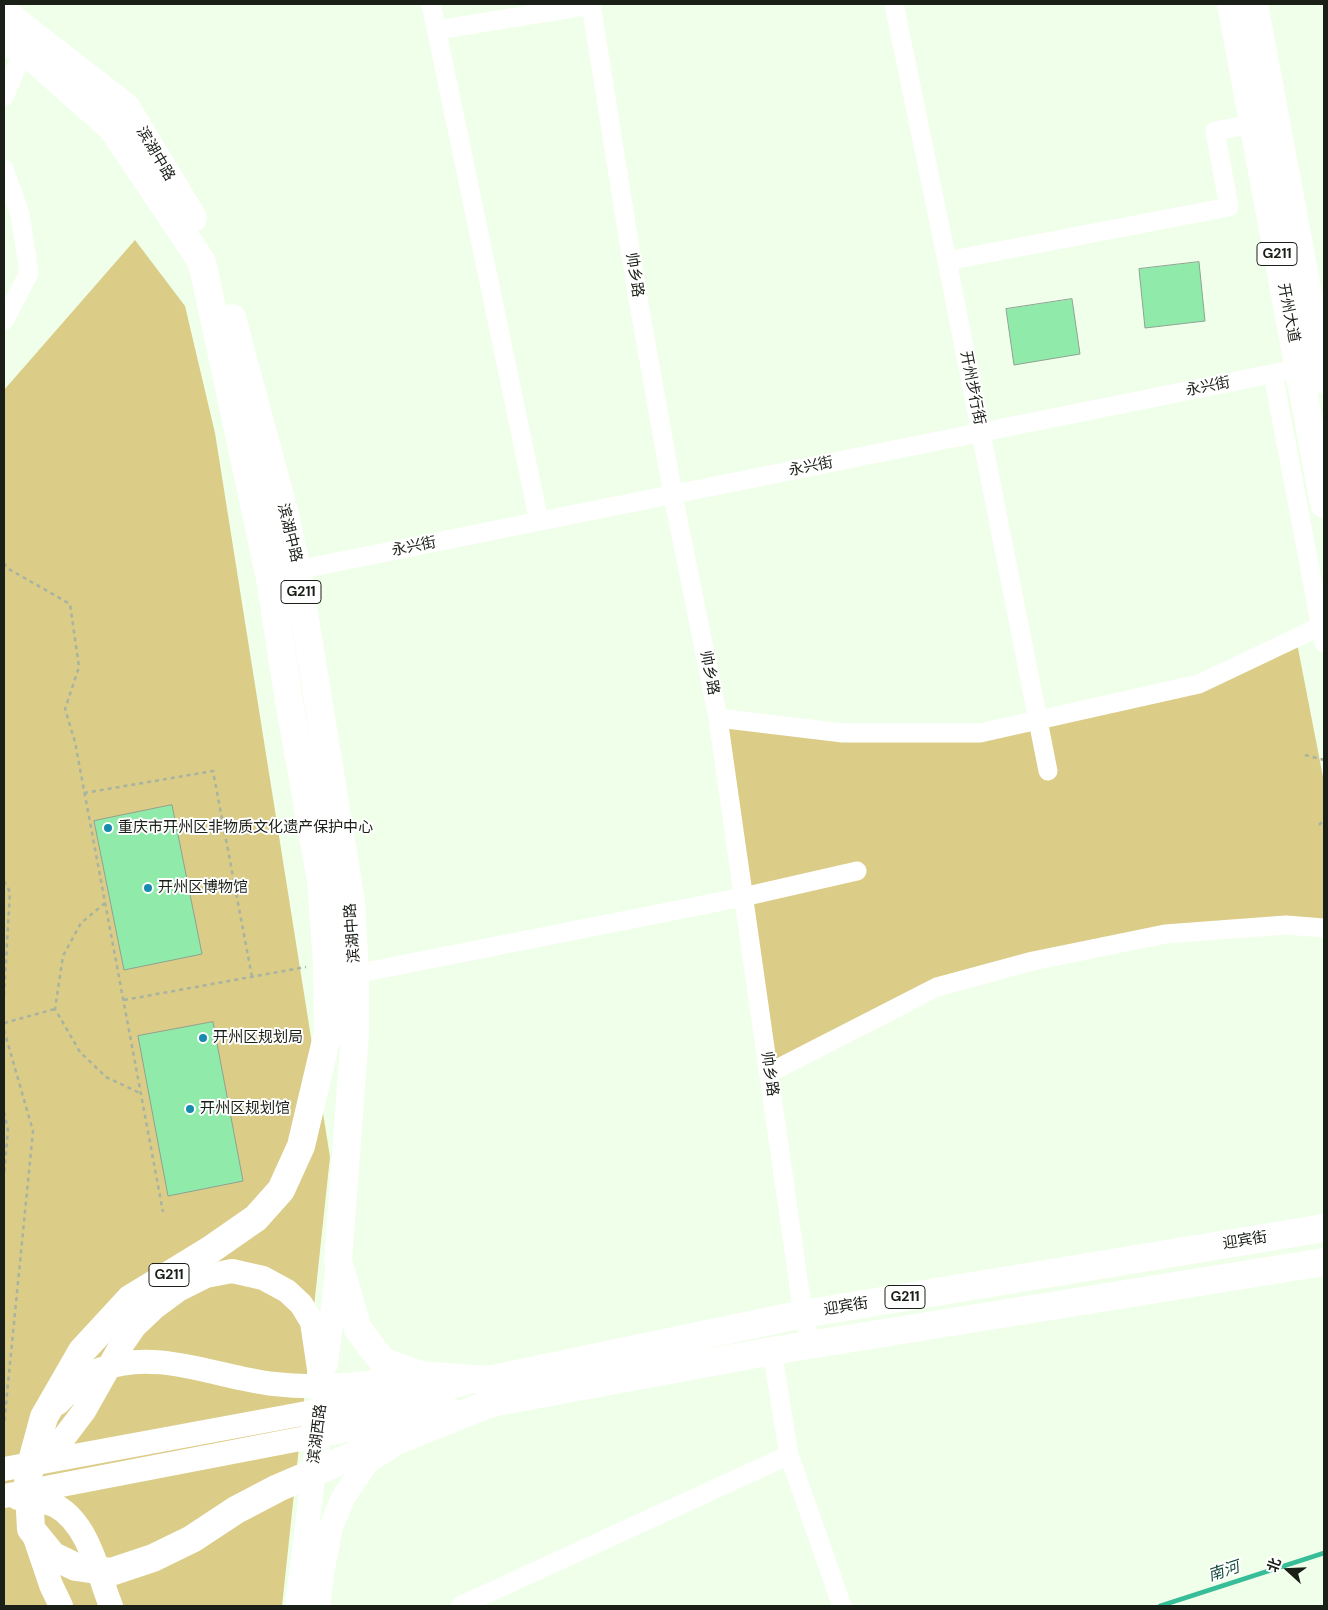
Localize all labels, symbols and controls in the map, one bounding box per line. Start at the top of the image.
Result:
street label: 滨湖中路 [132,124,178,184]
road number: G211 [1257,242,1297,266]
street label: 帅乡路 [622,251,646,299]
street label: 开州大道 [1273,282,1303,344]
street label: 开州步行街 [956,349,988,427]
street label: 永兴街 [1184,374,1232,400]
street label: 永兴街 [787,454,835,480]
street label: 滨湖中路 [273,502,305,564]
street label: 永兴街 [390,534,438,560]
road number: G211 [281,580,321,604]
street label: 帅乡路 [696,649,722,697]
place label: 重庆市开州区非物质文化遗产保护中心 [118,819,373,837]
marker: 重庆市开州区非物质文化遗产保护中心 [102,822,114,834]
place label: 开州区博物馆 [158,879,248,897]
marker: 开州区博物馆 [142,882,154,894]
street label: 滨湖中路 [342,902,364,964]
place label: 开州区规划局 [213,1029,303,1047]
marker: 开州区规划局 [197,1032,209,1044]
street label: 帅乡路 [757,1050,781,1098]
place label: 开州区规划馆 [200,1100,290,1118]
marker: 开州区规划馆 [184,1103,196,1115]
street label: 迎宾街 [1221,1229,1269,1253]
road number: G211 [149,1264,189,1286]
road number: G211 [885,1285,925,1308]
street label: 迎宾街 [822,1295,870,1319]
street label: 滨湖西路 [305,1403,331,1465]
north arrow [1263,1545,1313,1595]
text: 北 [1263,1555,1285,1575]
water label: 南河 [1206,1558,1242,1586]

